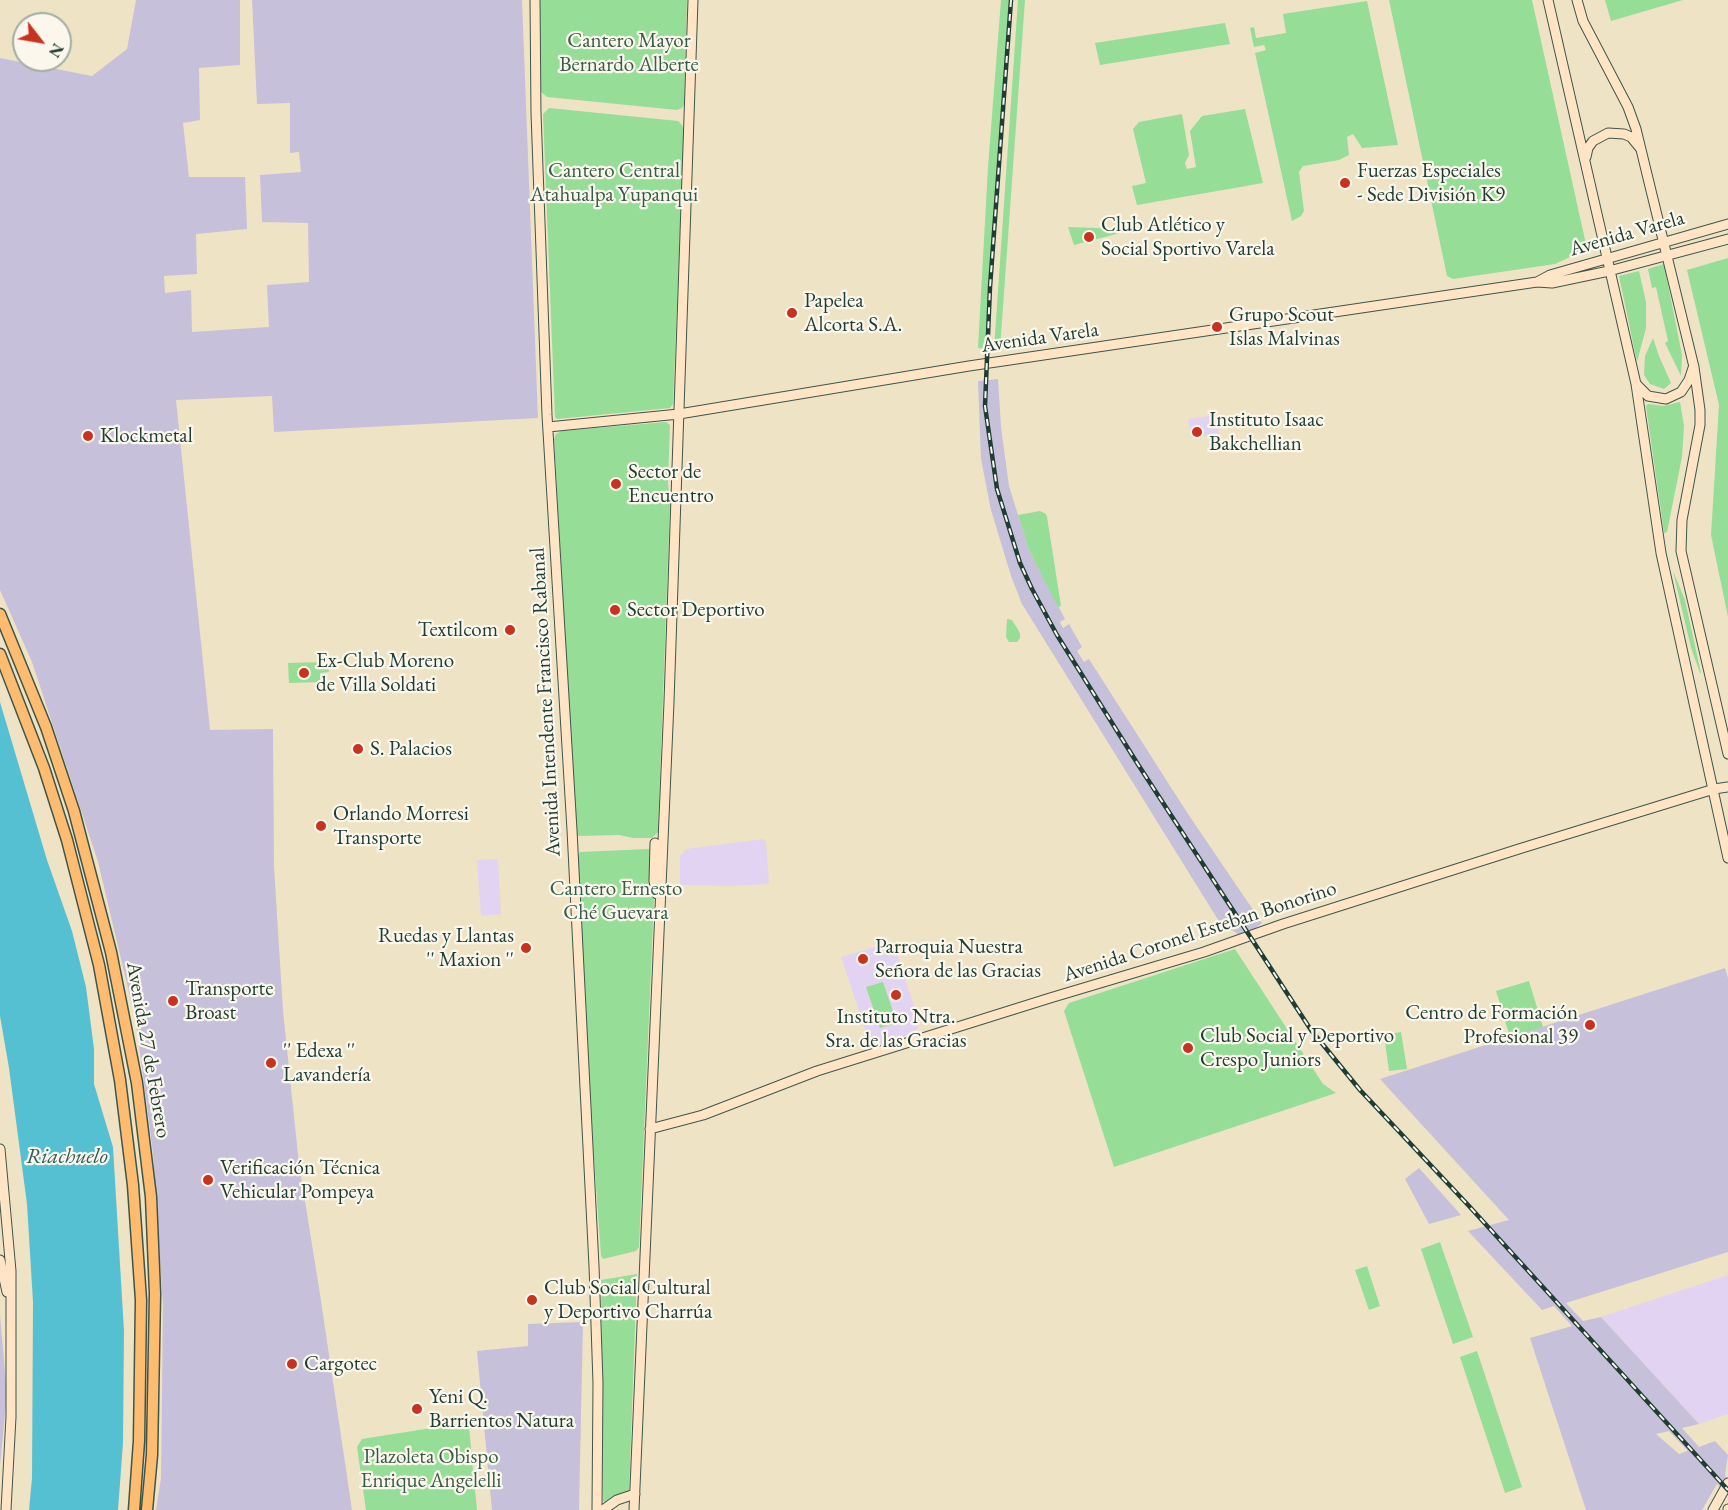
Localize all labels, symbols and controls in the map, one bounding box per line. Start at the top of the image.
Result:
north arrow [12,12,72,72]
park label: Cantero Mayor Bernardo Alberte [559,28,699,78]
text: N [44,40,68,61]
park label: Cantero Central Atahualpa Yupanqui [530,158,698,208]
place label: Fuerzas Especiales - Sede División K9 [1357,158,1505,208]
marker: Fuerzas Especiales - Sede División K9 [1338,176,1352,190]
street label: Avenida Varela [1567,206,1687,262]
place label: Club Atlético y Social Sportivo Varela [1101,212,1275,262]
marker: Club Atlético y Social Sportivo Varela [1082,230,1096,244]
place label: Papelea Alcorta S.A. [804,288,902,338]
place label: Grupo Scout Islas Malvinas [1229,302,1340,352]
marker: Papelea Alcorta S.A. [785,306,799,320]
street label: Avenida Varela [980,317,1100,359]
marker: Grupo Scout Islas Malvinas [1210,320,1224,334]
place label: Instituto Isaac Bakchellian [1209,407,1324,457]
place label: Klockmetal [100,423,193,449]
marker: Instituto Isaac Bakchellian [1190,425,1204,439]
marker: Klockmetal [81,429,95,443]
place label: Sector de Encuentro [628,459,714,509]
marker: Sector de Encuentro [609,477,623,491]
street label: Avenida Intendente Francisco Rabanal [525,547,567,857]
place label: Sector Deportivo [627,597,765,623]
marker: Sector Deportivo [608,603,622,617]
place label: Textilcom [418,617,498,643]
marker: Textilcom [503,623,517,637]
place label: Ex-Club Moreno de Villa Soldati [316,648,454,698]
marker: Ex-Club Moreno de Villa Soldati [297,666,311,680]
place label: S. Palacios [370,736,452,762]
marker: S. Palacios [351,742,365,756]
place label: Orlando Morresi Transporte [333,801,469,851]
marker: Orlando Morresi Transporte [314,819,328,833]
park label: Cantero Ernesto Ché Guevara [550,876,682,926]
street label: Avenida Coronel Esteban Bonorino [1060,876,1340,988]
place label: Ruedas y Llantas '' Maxion '' [378,923,514,973]
place label: Parroquia Nuestra Señora de las Gracias [875,934,1041,984]
marker: Ruedas y Llantas '' Maxion '' [519,941,533,955]
marker: Parroquia Nuestra Señora de las Gracias [856,952,870,966]
street label: Avenida 27 de Febrero [120,960,176,1140]
place label: Transporte Broast [185,976,273,1026]
marker: Instituto Ntra. Sra. de las Gracias [889,988,903,1002]
marker: Transporte Broast [166,994,180,1008]
place label: Centro de Formación Profesional 39 [1405,1000,1578,1050]
place label: Instituto Ntra. Sra. de las Gracias [825,1004,967,1054]
marker: Centro de Formación Profesional 39 [1583,1018,1597,1032]
place label: Club Social y Deportivo Crespo Juniors [1200,1023,1394,1073]
place label: '' Edexa '' Lavandería [283,1038,371,1088]
marker: Club Social y Deportivo Crespo Juniors [1181,1041,1195,1055]
marker: '' Edexa '' Lavandería [264,1056,278,1070]
water label: Riachuelo [26,1144,108,1170]
place label: Verificación Técnica Vehicular Pompeya [220,1155,380,1205]
marker: Verificación Técnica Vehicular Pompeya [201,1173,215,1187]
place label: Club Social Cultural y Deportivo Charrúa [544,1275,712,1325]
marker: Club Social Cultural y Deportivo Charrúa [525,1293,539,1307]
place label: Cargotec [304,1351,377,1377]
marker: Cargotec [285,1357,299,1371]
place label: Yeni Q. Barrientos Natura [429,1384,574,1434]
marker: Yeni Q. Barrientos Natura [410,1402,424,1416]
park label: Plazoleta Obispo Enrique Angelelli [361,1444,501,1494]

